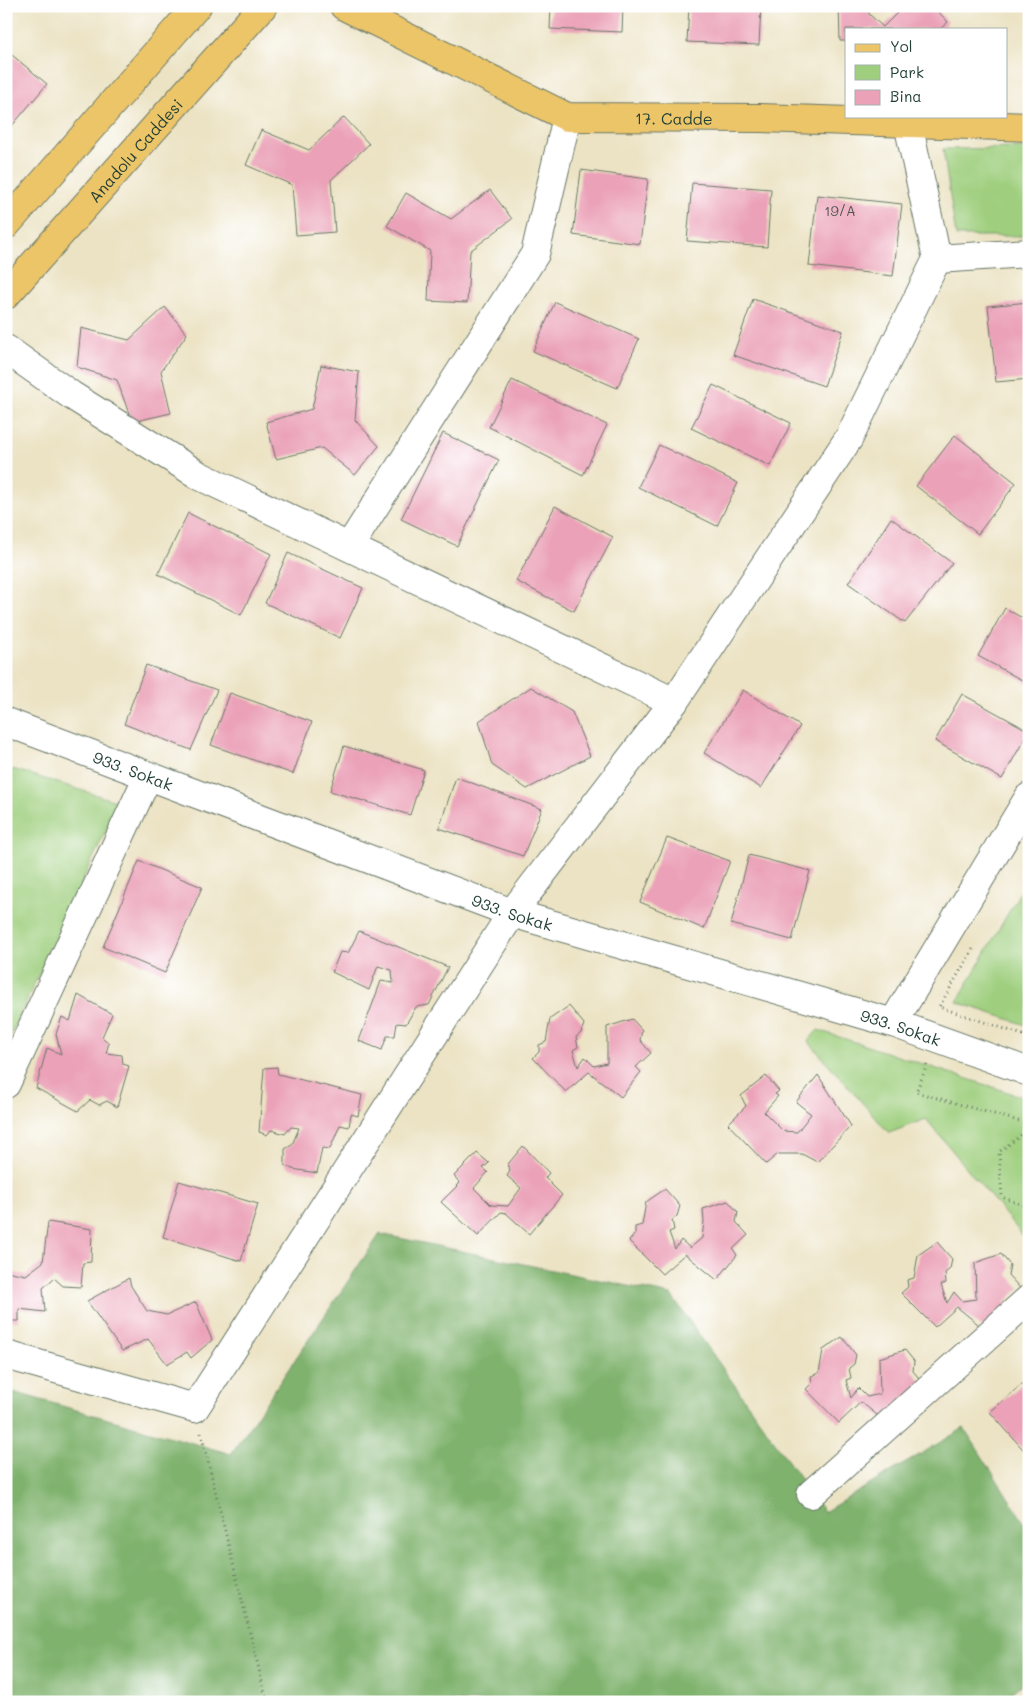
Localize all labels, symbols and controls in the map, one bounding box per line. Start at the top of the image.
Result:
legend [845,28,1008,118]
text: Yol [890,36,913,56]
text: Park [890,62,924,82]
text: Bina [890,86,922,106]
street label: Anadolu Caddesi [83,94,187,206]
street label: 17. Cadde [635,107,713,128]
house number: 19/A [824,201,856,220]
street label: 933. Sokak [90,745,176,795]
street label: 933. Sokak [469,888,555,935]
street label: 933. Sokak [858,1004,944,1050]

